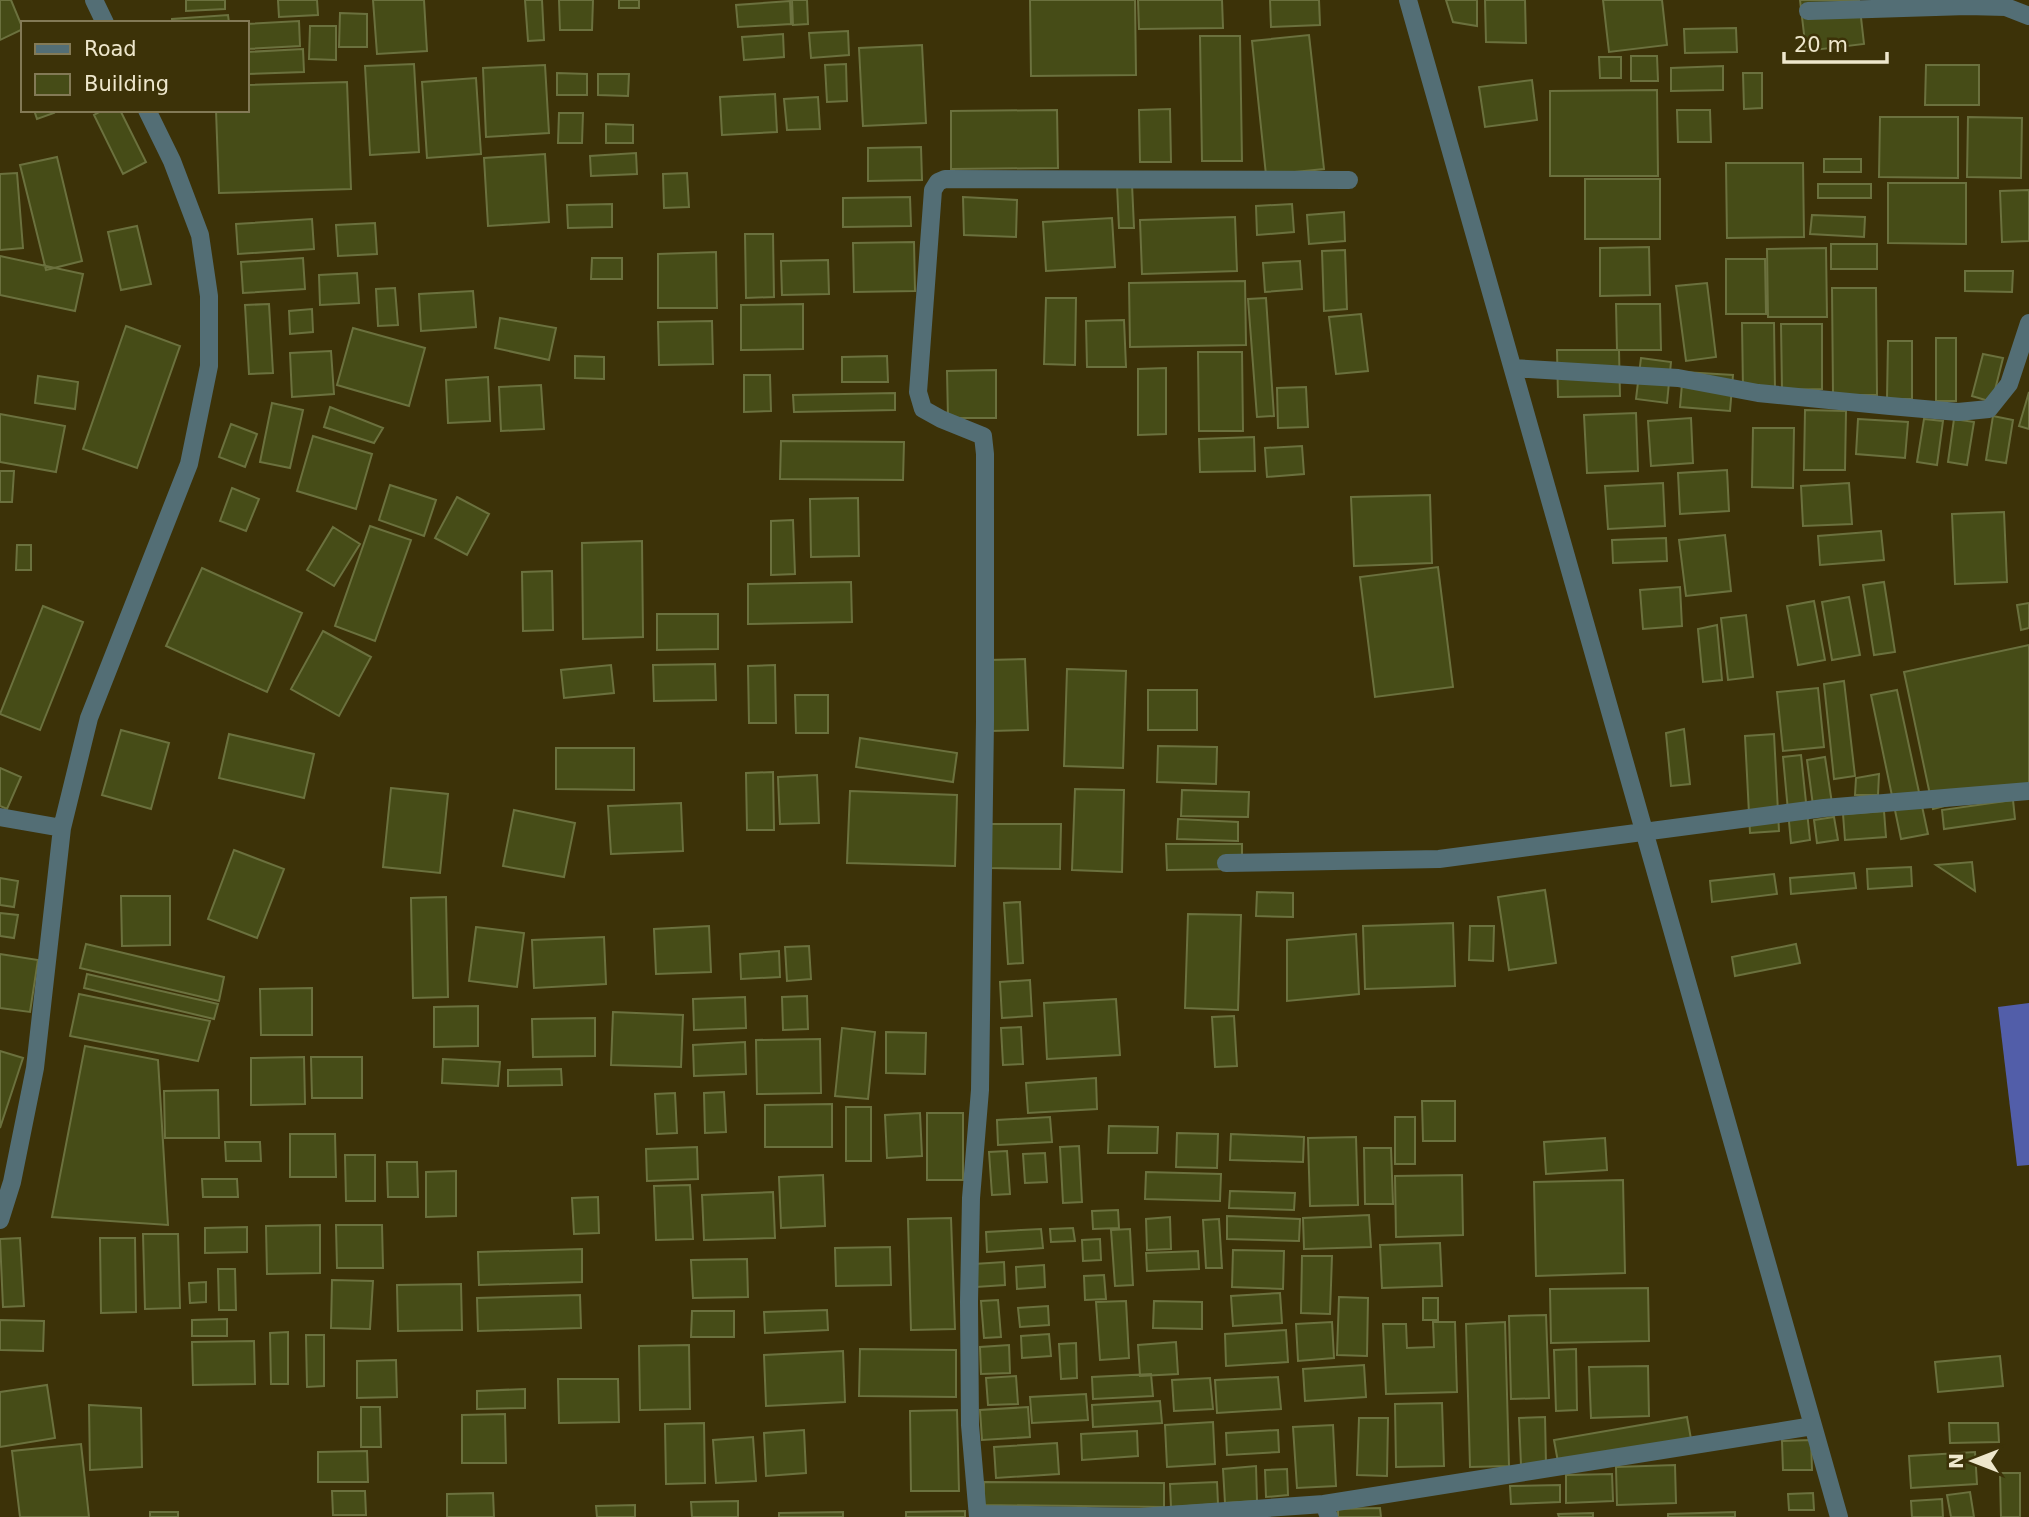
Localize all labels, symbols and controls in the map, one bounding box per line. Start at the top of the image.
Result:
legend [21,21,248,112]
scale bar [1784,21,1887,65]
text: 20 m [1794,33,1848,57]
text: Road [84,37,137,61]
text: Building [84,72,169,96]
north arrow [1938,1426,2008,1496]
text: N [1945,1453,1967,1469]

